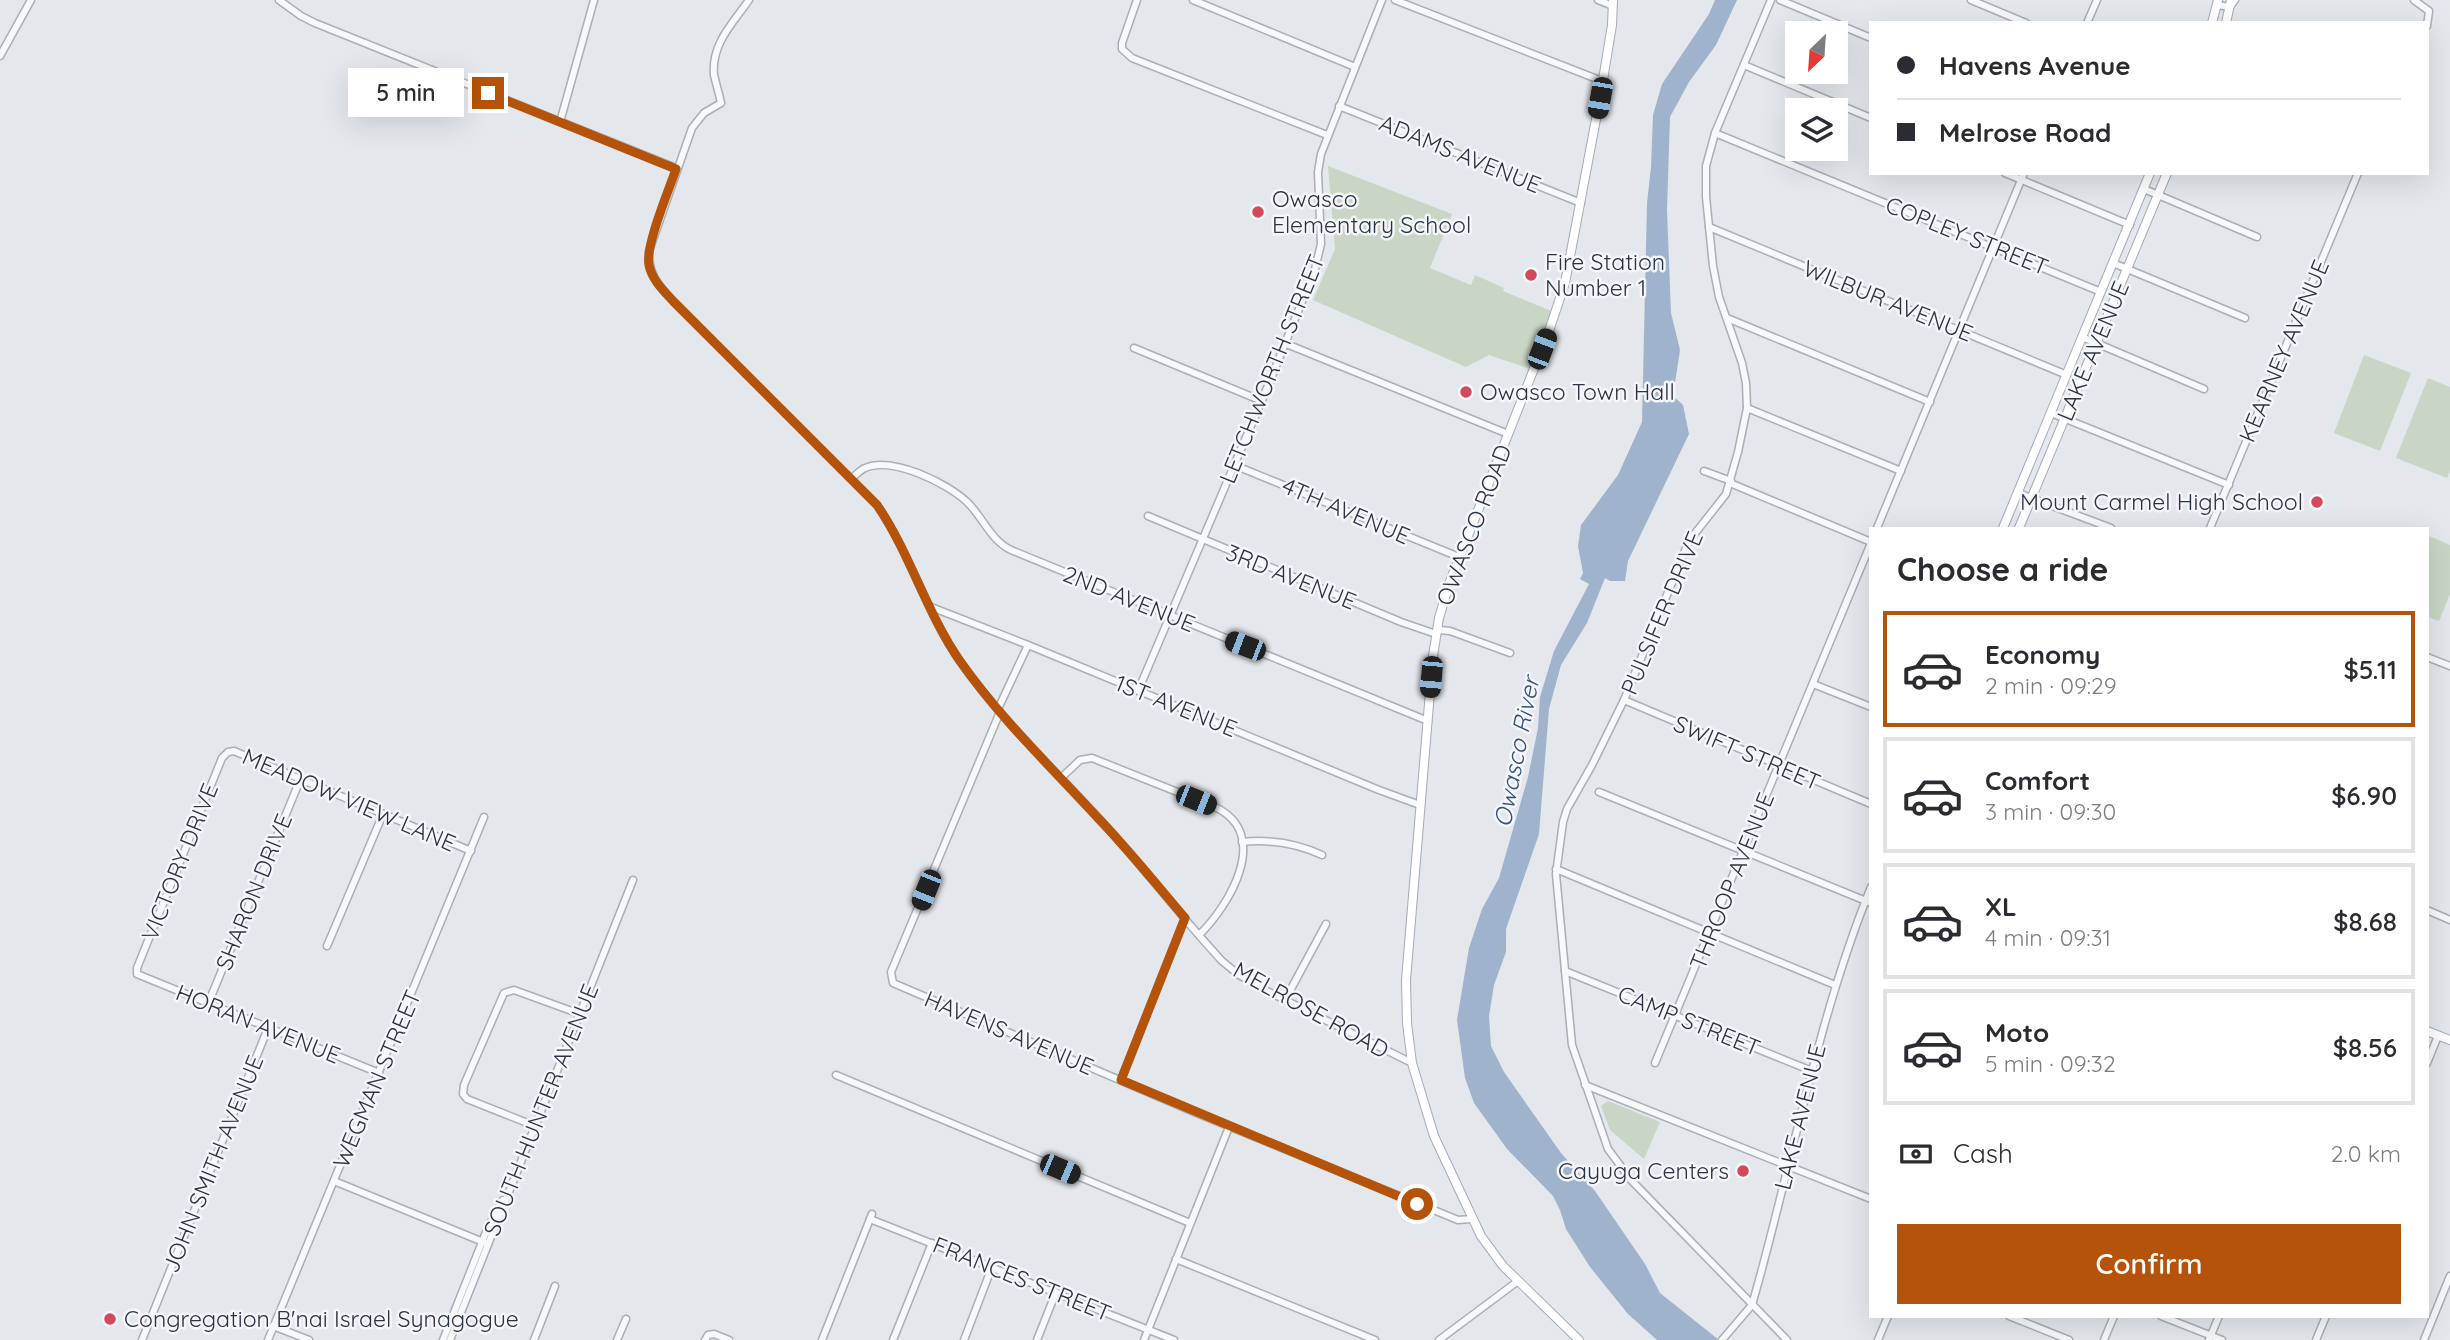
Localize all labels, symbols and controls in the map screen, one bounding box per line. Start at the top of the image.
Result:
north arrow [1785,21,1848,84]
map controls [1785,21,1848,161]
text: Havens Avenue [1939,49,2131,82]
callout: 5 min [348,68,463,118]
car [1587,75,1614,121]
route end [472,77,504,109]
text: 5 min [376,78,436,107]
button: layers [1785,98,1848,161]
street label: ADAMS AVENUE [1375,108,1545,199]
text: Melrose Road [1939,116,2111,149]
place label: Owasco Elementary School [1272,184,1471,239]
street label: COPLEY STREET [1882,190,2053,281]
marker: Owasco Elementary School [1250,204,1266,220]
place label: Fire Station Number 1 [1545,247,1665,302]
street label: LETCHWORTH STREET [1212,250,1331,487]
street label: WILBUR AVENUE [1799,253,1977,348]
street label: KEARNEY AVENUE [2232,255,2335,446]
marker: Fire Station Number 1 [1523,267,1539,283]
street label: LAKE AVENUE [2050,276,2135,425]
car [1525,326,1560,372]
place label: Owasco Town Hall [1480,377,1675,406]
marker: Owasco Town Hall [1458,384,1474,400]
street label: OWASCO ROAD [1430,440,1518,609]
street label: 4TH AVENUE [1278,471,1415,550]
place label: Mount Carmel High School [2020,487,2303,516]
marker: Mount Carmel High School [2309,494,2325,510]
street label: PULSIFER DRIVE [1614,527,1709,699]
street label: 3RD AVENUE [1222,537,1360,616]
text: Choose a ride [1897,549,2109,589]
street label: 2ND AVENUE [1059,559,1199,638]
car [1222,629,1269,663]
icon: car [1901,638,1964,701]
text: Economy [1985,638,2100,671]
text: $5.11 [2343,653,2397,686]
car [1419,655,1444,699]
street label: 1ST AVENUE [1111,668,1241,743]
water label: Owasco River [1487,671,1546,829]
text: 2 min · 09:29 [1985,671,2117,700]
street label: SWIFT STREET [1669,709,1825,797]
street label: MEADOW VIEW LANE [238,741,460,858]
icon: car [1901,764,1964,827]
text: Comfort [1985,764,2090,797]
street label: VICTORY DRIVE [135,779,224,945]
text: $6.90 [2331,779,2397,812]
car [1173,782,1220,818]
street label: THROOP AVENUE [1683,788,1780,973]
text: 3 min · 09:30 [1985,797,2116,826]
street label: SHARON DRIVE [209,809,298,974]
car [909,867,944,913]
icon: car [1901,890,1964,953]
text: XL [1985,890,2017,923]
text: $8.68 [2333,905,2397,938]
text: 4 min · 09:31 [1985,923,2111,952]
street label: MELROSE ROAD [1228,955,1394,1064]
street label: HORAN AVENUE [172,977,345,1070]
street label: CAMP STREET [1614,979,1765,1062]
street label: SOUTH HUNTER AVENUE [477,980,604,1240]
street label: HAVENS AVENUE [920,984,1098,1081]
street label: WEGMAN STREET [326,985,427,1172]
icon: car [1901,1016,1964,1079]
text: Moto [1985,1016,2049,1049]
text: $8.56 [2333,1031,2397,1064]
street label: LAKE AVENUE [1767,1041,1832,1193]
text: 5 min · 09:32 [1985,1049,2116,1078]
street label: JOHN SMITH AVENUE [156,1051,269,1277]
icon: cash [1897,1135,1935,1173]
text: Cash [1953,1137,2013,1170]
text: 2.0 km [2331,1139,2401,1168]
car [1037,1151,1084,1187]
place label: Cayuga Centers [1558,1156,1729,1185]
marker: Cayuga Centers [1735,1163,1751,1179]
route start [1401,1188,1433,1220]
button: Confirm [1897,1224,2401,1304]
street label: FRANCES STREET [929,1230,1116,1328]
place label: Congregation B'nai Israel Synagogue [124,1304,519,1333]
marker: Congregation B'nai Israel Synagogue [102,1311,118,1327]

